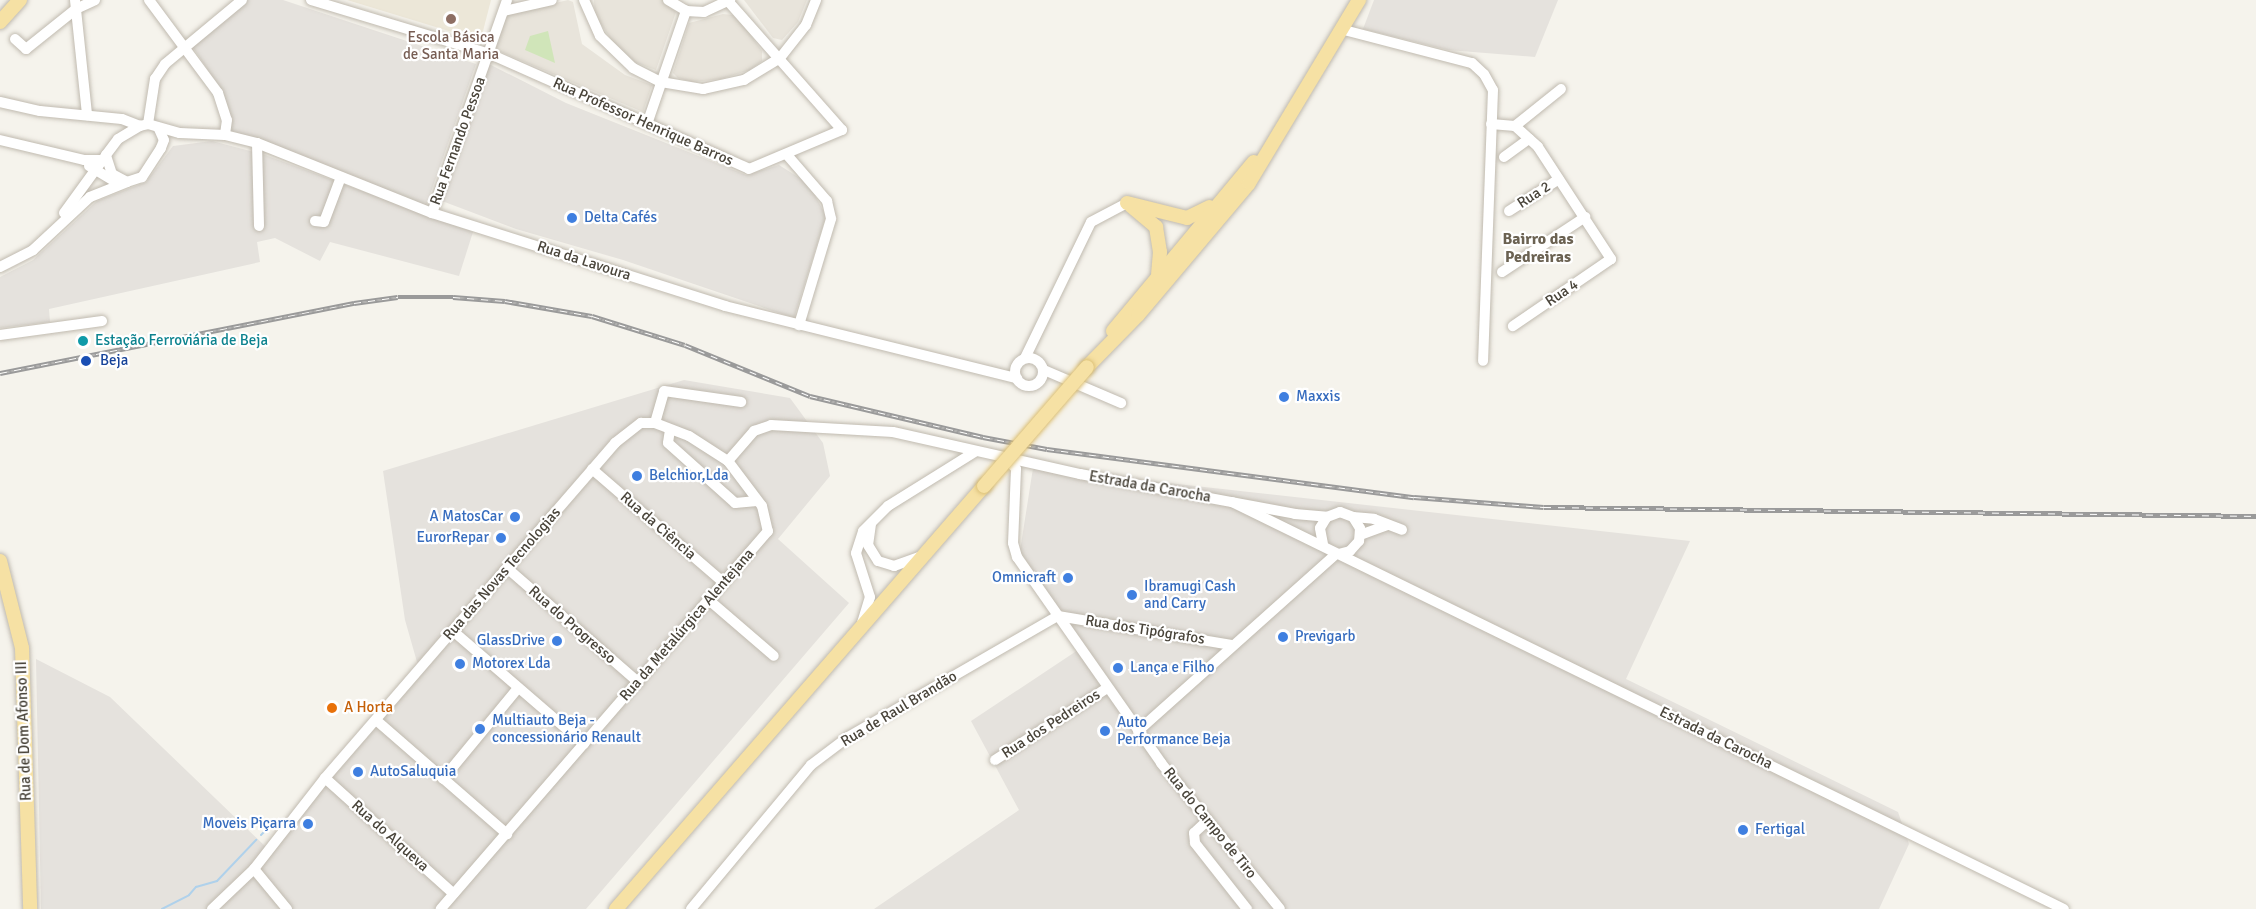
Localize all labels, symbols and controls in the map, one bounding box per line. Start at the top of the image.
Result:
marker: Escola Básica de Santa Maria [444,12,458,26]
place label: Escola Básica de Santa Maria [403,28,499,63]
street label: Rua Fernando Pessoa [426,74,490,208]
street label: Rua Professor Henrique Barros [550,74,736,170]
street label: Rua 2 [1514,178,1554,212]
place label: Delta Cafés [584,209,657,227]
marker: Delta Cafés [565,211,579,225]
district label: Bairro das Pedreiras [1502,229,1574,267]
street label: Rua da Lavoura [535,237,633,285]
street label: Rua 4 [1542,276,1582,310]
place label: Estação Ferroviária de Beja [95,332,268,350]
marker: Estação Ferroviária de Beja [76,334,90,348]
marker: Beja [77,352,95,370]
place label: Beja [100,352,128,370]
place label: Maxxis [1296,388,1340,406]
marker: Maxxis [1277,390,1291,404]
place label: Belchior,Lda [649,467,729,485]
street label: Estrada da Carocha [1088,467,1212,507]
marker: Belchior,Lda [630,469,644,483]
street label: Rua da Ciência [616,488,700,564]
street label: Rua das Novas Tecnologias [439,504,565,644]
place label: A MatosCar [429,508,503,526]
marker: A MatosCar [508,510,522,524]
place label: EurorRepar [417,529,489,547]
marker: EurorRepar [494,531,508,545]
street label: Rua da Metalúrgica Alentejana [616,545,758,705]
place label: Omnicraft [992,569,1056,587]
marker: Omnicraft [1061,571,1075,585]
place label: Ibramugi Cash and Carry [1144,577,1236,612]
street label: Rua do Progresso [525,582,619,668]
marker: Ibramugi Cash and Carry [1125,588,1139,602]
street label: Rua dos Tipógrafos [1084,612,1206,648]
place label: Previgarb [1295,628,1356,646]
marker: Previgarb [1276,630,1290,644]
place label: GlassDrive [477,632,545,650]
marker: GlassDrive [550,634,564,648]
place label: Motorex Lda [472,655,551,673]
marker: Motorex Lda [453,657,467,671]
place label: Lança e Filho [1130,659,1215,677]
street label: Rua de Dom Afonso III [13,661,35,801]
marker: Lança e Filho [1111,661,1125,675]
street label: Rua de Raul Brandão [838,667,960,751]
street label: Rua dos Pedreiros [999,686,1103,762]
place label: A Horta [344,699,393,717]
marker: A Horta [325,701,339,715]
street label: Estrada da Carocha [1657,703,1775,773]
place label: Multiauto Beja - concessionário Renault [492,711,641,746]
place label: Auto Performance Beja [1117,713,1231,748]
marker: Multiauto Beja - concessionário Renault [473,722,487,736]
marker: Auto Performance Beja [1098,724,1112,738]
place label: AutoSaluquia [370,763,456,781]
street label: Rua do Campo de Tiro [1160,764,1260,882]
marker: AutoSaluquia [351,765,365,779]
street label: Rua do Alqueva [348,797,432,875]
place label: Moveis Piçarra [202,815,296,833]
marker: Moveis Piçarra [301,817,315,831]
place label: Fertigal [1755,821,1805,839]
marker: Fertigal [1736,823,1750,837]

